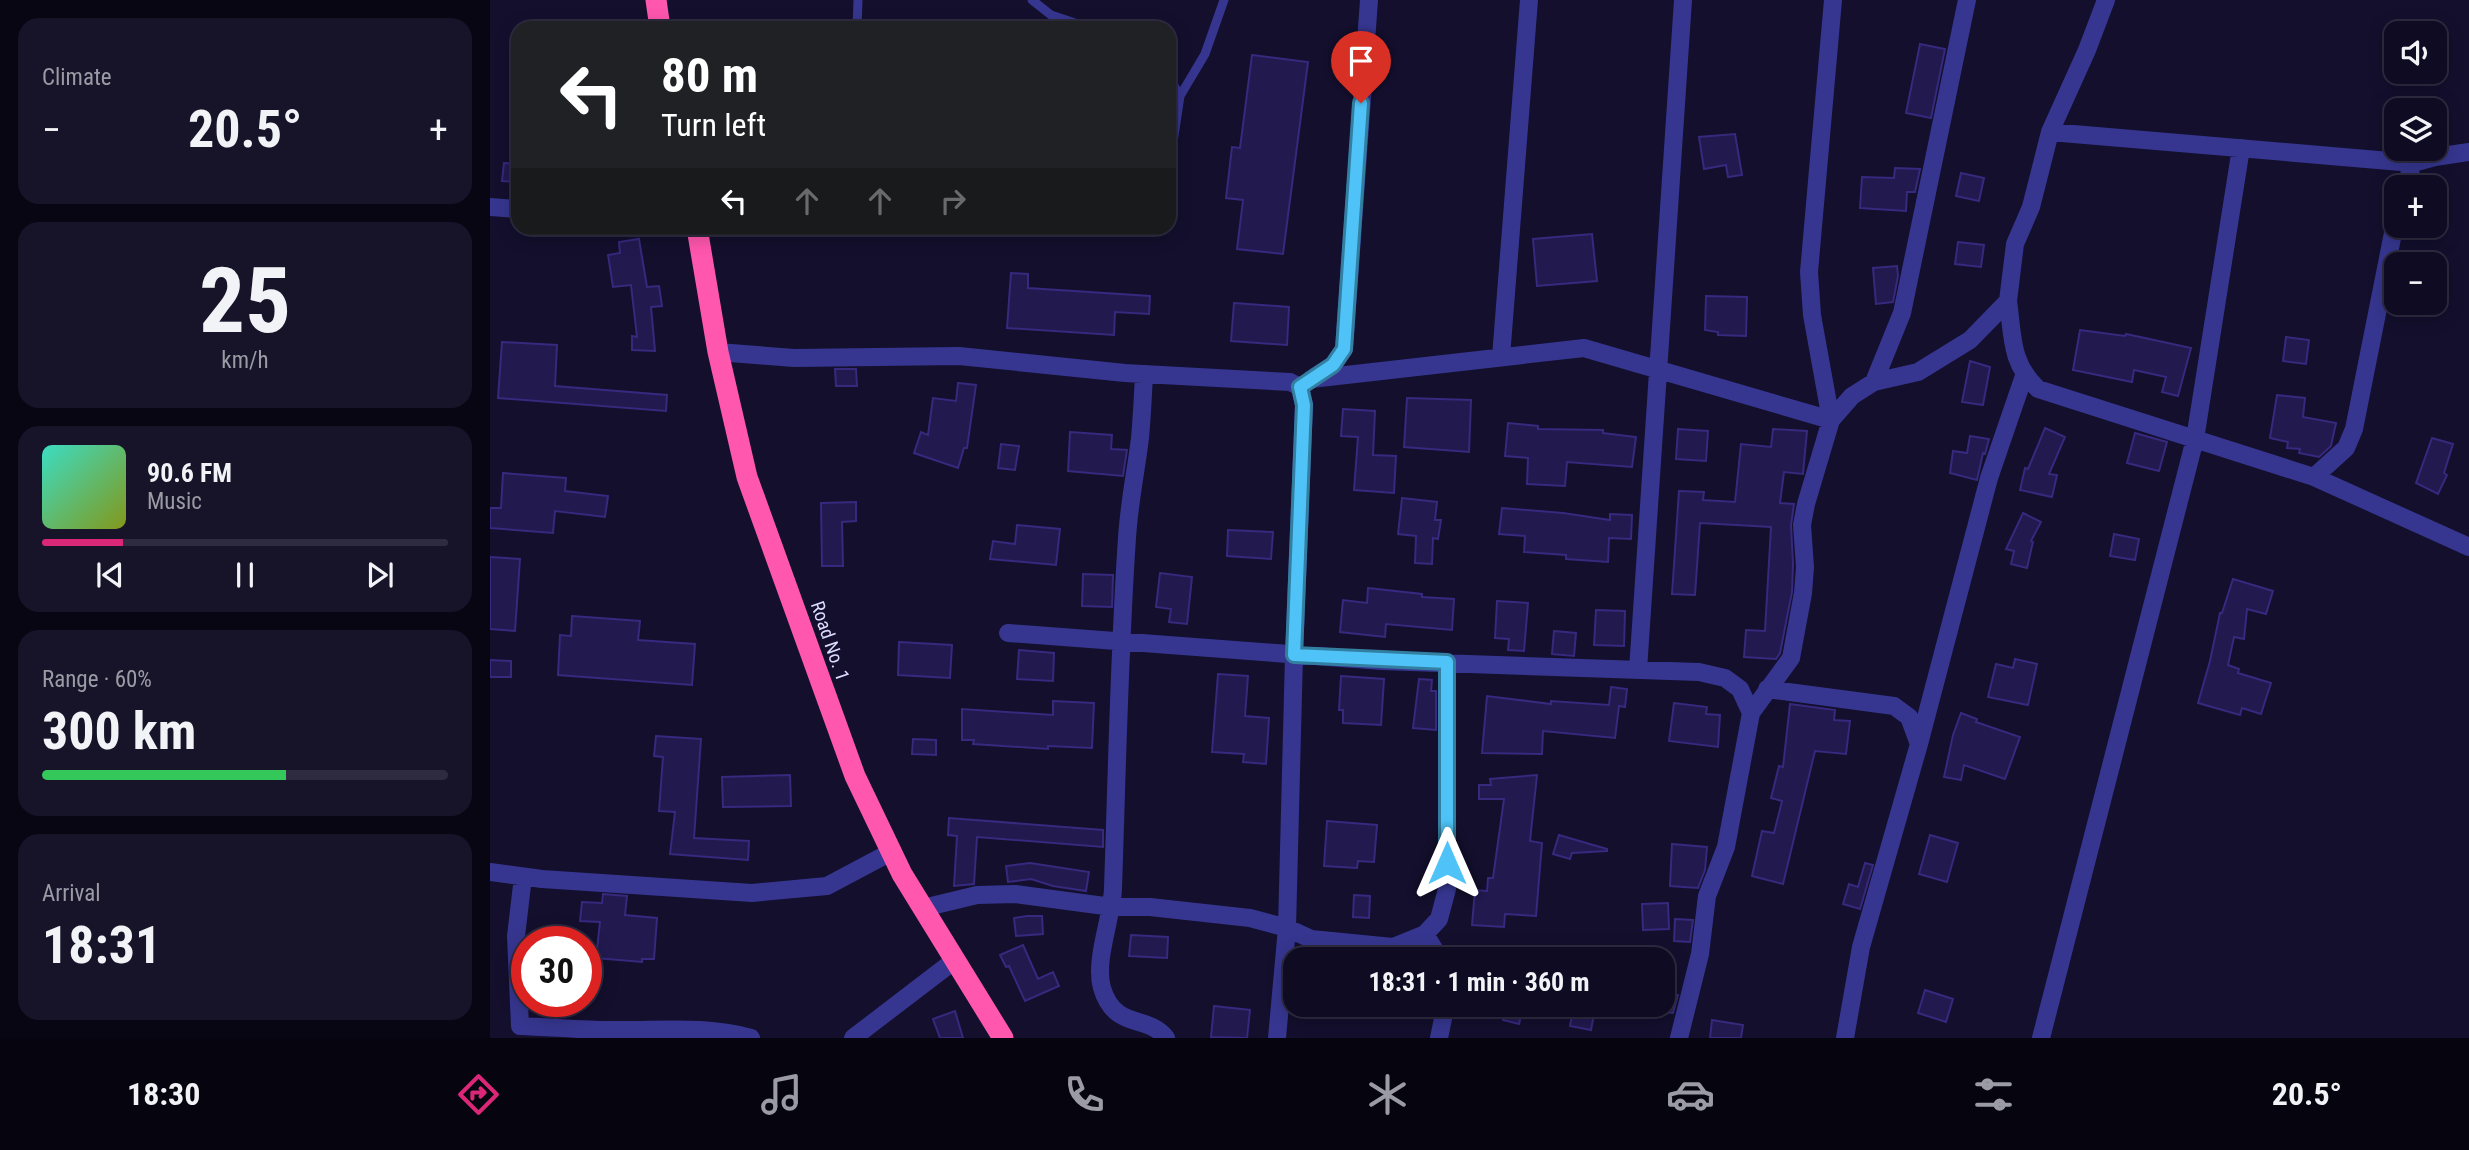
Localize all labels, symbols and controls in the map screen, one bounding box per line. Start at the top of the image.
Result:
map controls [2384,21,2447,315]
button: sound [2384,21,2447,84]
pin [1331,31,1391,103]
icon: arrive [1342,42,1380,80]
text: 80 m [661,47,758,104]
icon: left [546,49,637,140]
text: Climate [42,64,112,91]
button: layers [2384,98,2447,161]
text: 20.5° [188,99,302,160]
text: Turn left [661,106,766,144]
text: − [42,108,61,152]
text: + [429,108,448,152]
button: + [2384,175,2447,238]
icon: left [715,182,753,220]
icon: ahead [788,182,826,220]
icon: ahead [861,182,899,220]
icon: right [934,182,972,220]
text: 25 [199,248,291,354]
button: − [2384,252,2447,315]
text: km/h [221,347,269,374]
text: 90.6 FM [147,458,232,488]
text: Music [147,488,202,515]
icon: previous [91,556,129,594]
icon: pause [226,556,264,594]
icon: next [361,556,399,594]
street label: Road No. 1 [806,598,854,684]
text: Range · 60% [42,666,152,693]
text: 300 km [42,701,196,762]
position arrow [1410,826,1484,900]
text: Arrival [42,880,101,907]
text: 18:31 [42,915,161,976]
speed limit sign: 30 [511,926,602,1017]
text: 18:31 · 1 min · 360 m [1369,967,1589,997]
icon: directions [454,1070,503,1119]
icon: music [757,1070,806,1119]
icon: phone [1060,1070,1109,1119]
icon: climate [1363,1070,1412,1119]
icon: car [1666,1070,1715,1119]
icon: filters [1969,1070,2018,1119]
text: 18:30 [127,1075,200,1113]
text: 20.5° [2272,1075,2342,1113]

